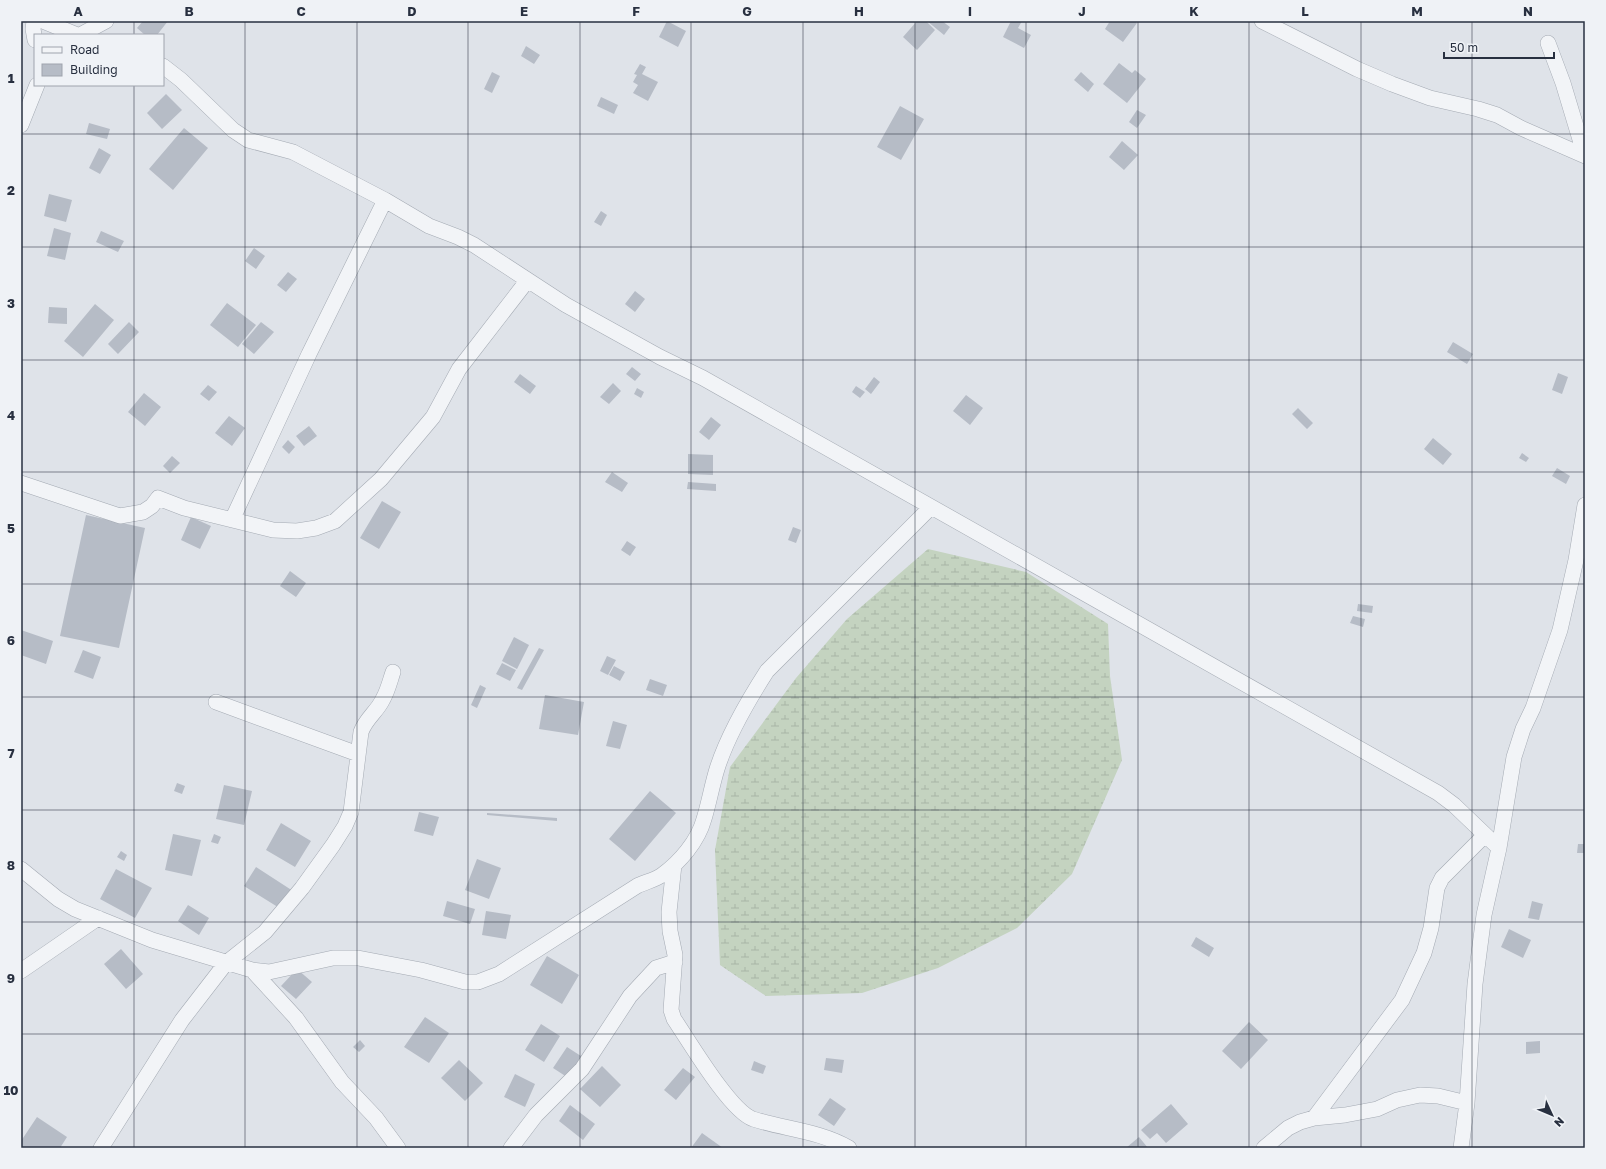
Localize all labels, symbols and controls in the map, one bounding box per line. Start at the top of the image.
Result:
text: A [73,3,83,19]
text: B [184,3,194,19]
text: C [296,3,306,19]
text: D [407,3,417,19]
text: E [520,3,528,19]
text: F [632,3,640,19]
text: G [742,3,752,19]
text: H [854,3,864,19]
text: I [968,3,972,19]
text: J [1078,3,1086,19]
text: K [1189,3,1199,19]
text: L [1301,3,1309,19]
text: M [1411,3,1423,19]
text: N [1523,3,1533,19]
legend [34,34,164,86]
scale bar [1444,34,1554,60]
text: 50 m [1450,40,1478,55]
text: Road [70,42,99,57]
text: Building [70,62,118,77]
text: 1 [8,70,15,86]
text: 2 [7,182,15,198]
text: 3 [7,295,15,311]
text: 4 [7,407,15,423]
text: 5 [7,520,15,536]
text: 6 [7,632,15,648]
text: 7 [7,745,15,761]
text: 8 [7,857,15,873]
text: 9 [7,970,15,986]
text: 10 [3,1082,19,1098]
north arrow [1532,1095,1572,1135]
text: N [1552,1115,1567,1130]

